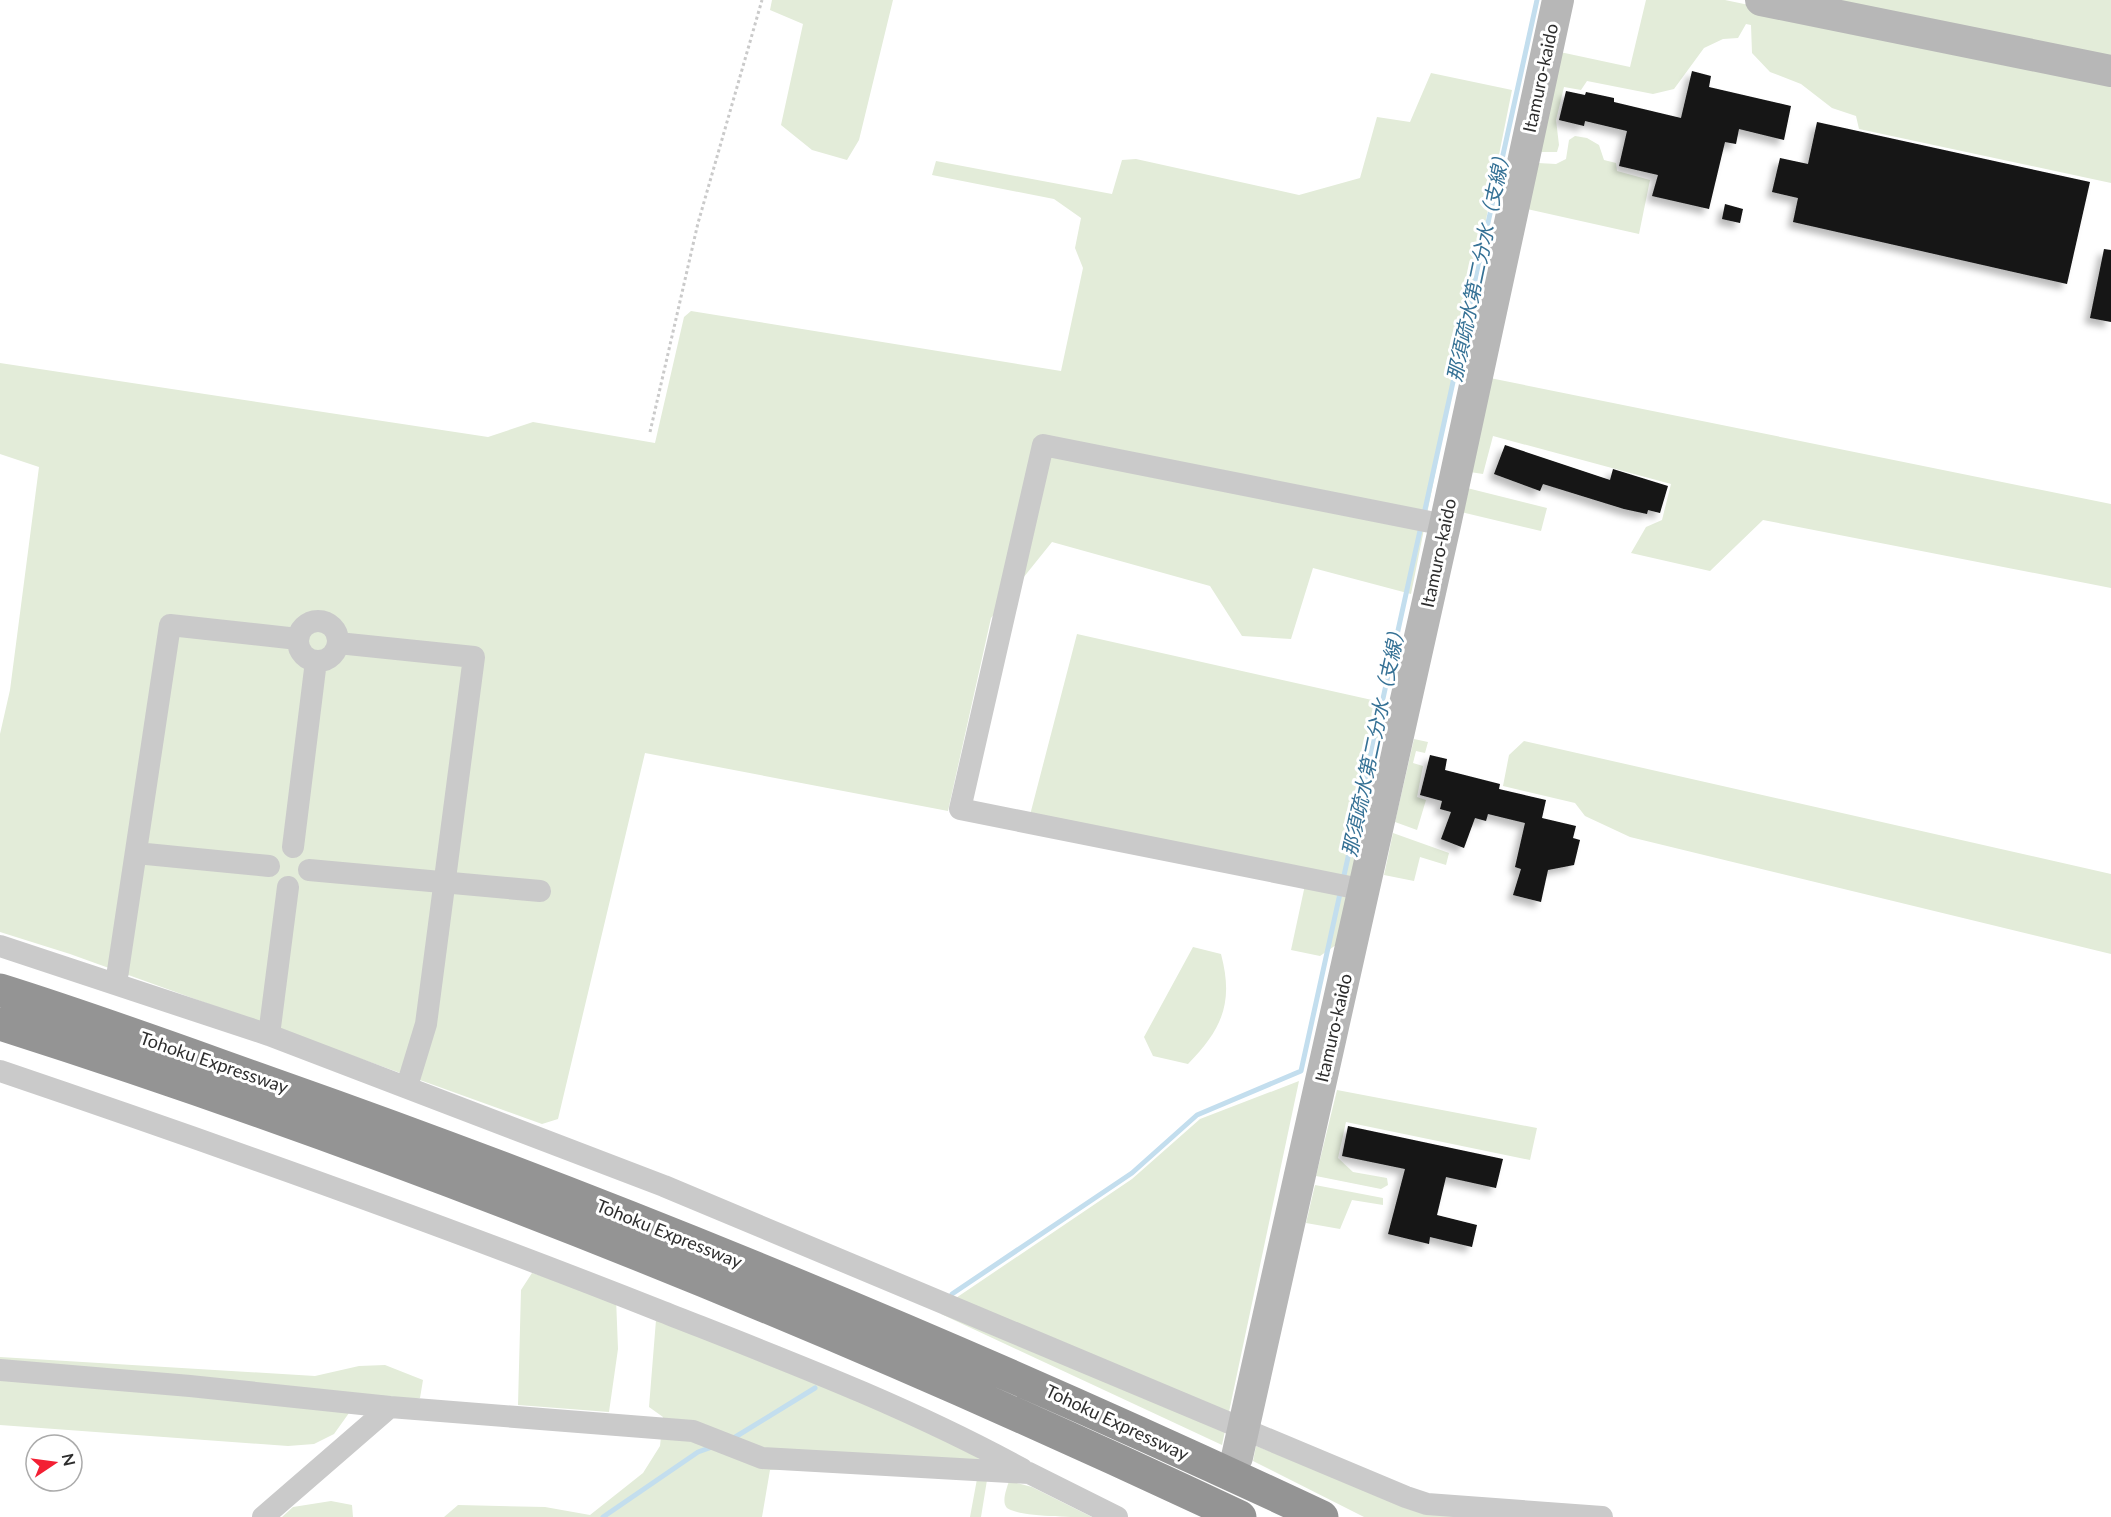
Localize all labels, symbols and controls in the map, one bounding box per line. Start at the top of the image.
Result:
street label: Itamuro-kaido [1518,21,1562,134]
water label: 那須疏水第二分水（支線） [1441,144,1515,384]
street label: Itamuro-kaido [1416,496,1460,609]
water label: 那須疏水第二分水（支線） [1336,619,1410,859]
street label: Itamuro-kaido [1310,971,1356,1084]
street label: Tohoku Expressway [137,1026,292,1098]
street label: Tohoku Expressway [593,1194,746,1273]
street label: Tohoku Expressway [1042,1379,1193,1465]
north arrow [24,1433,84,1493]
text: N [58,1451,80,1468]

